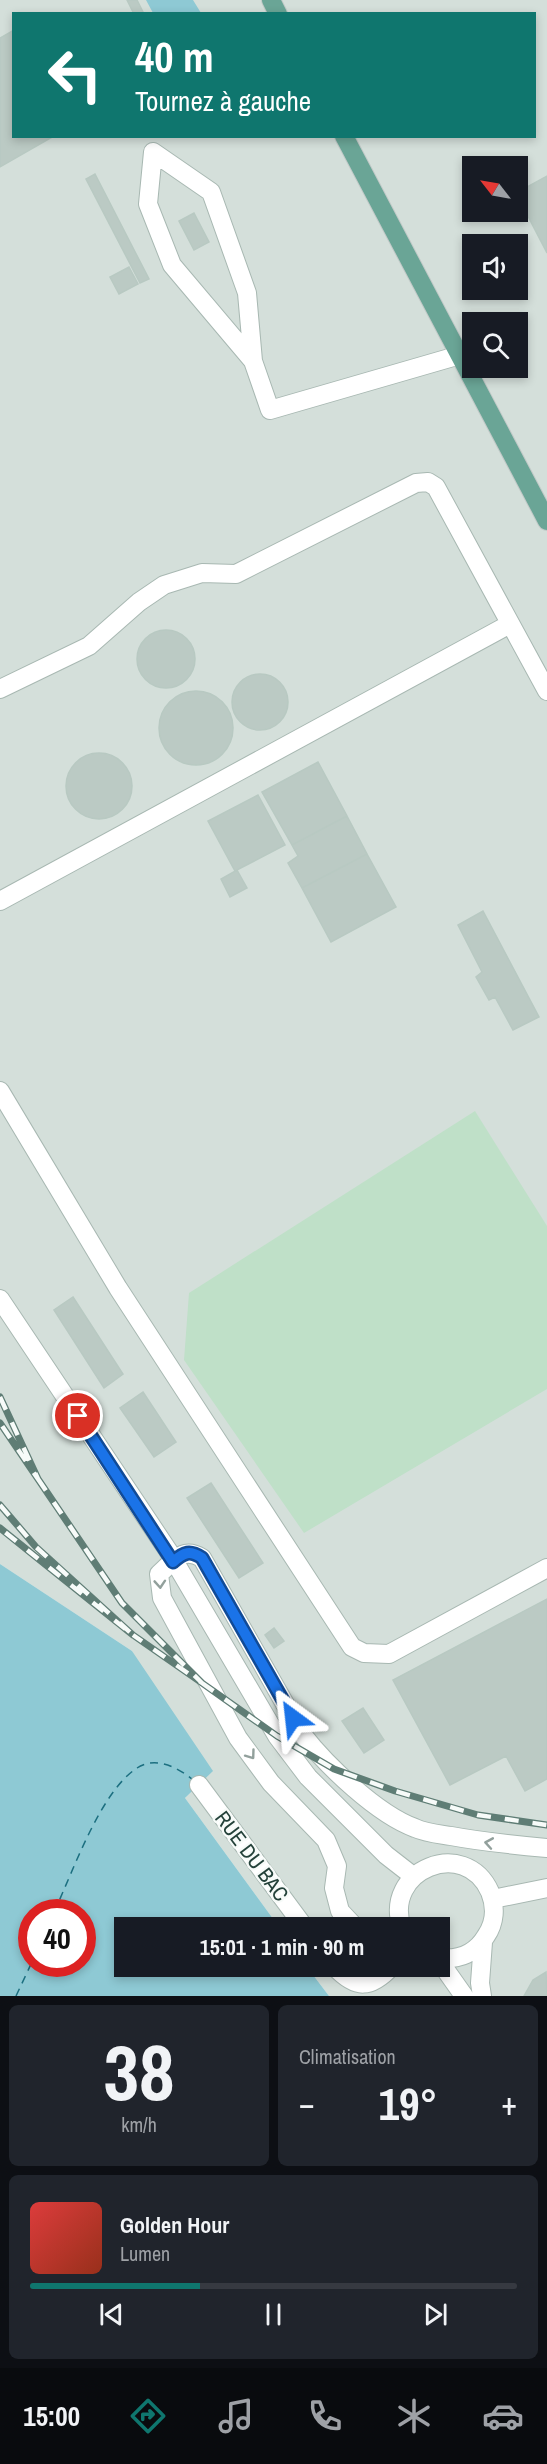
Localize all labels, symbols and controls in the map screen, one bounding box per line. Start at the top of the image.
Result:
text: 40 m [135,29,214,85]
icon: left [36,36,114,114]
text: Tournez à gauche [135,83,311,119]
north arrow [462,156,528,222]
map controls [462,156,528,378]
button: sound [462,234,528,300]
button: search [462,312,528,378]
pin [52,1390,103,1441]
icon: arrive [61,1399,94,1432]
one-way arrow [153,1580,166,1589]
position arrow [261,1686,325,1750]
one-way arrow [244,1749,255,1760]
street label: RUE DU BAC [208,1805,296,1907]
one-way arrow [484,1837,493,1849]
speed limit sign: 40 [18,1899,96,1977]
text: 15:01 · 1 min · 90 m [200,1932,364,1962]
text: 38 [103,2019,175,2124]
text: Climatisation [299,2043,396,2070]
text: 19° [378,2073,438,2134]
text: − [299,2081,315,2125]
text: + [501,2081,517,2125]
text: km/h [121,2111,157,2138]
text: Golden Hour [120,2210,229,2240]
text: Lumen [120,2240,170,2267]
icon: previous [95,2298,128,2331]
icon: pause [257,2298,290,2331]
icon: next [419,2298,452,2331]
icon: directions [127,2395,169,2437]
icon: music [215,2395,257,2437]
icon: phone [304,2395,346,2437]
icon: climate [393,2395,435,2437]
icon: car [482,2395,524,2437]
text: 15:00 [23,2398,80,2434]

